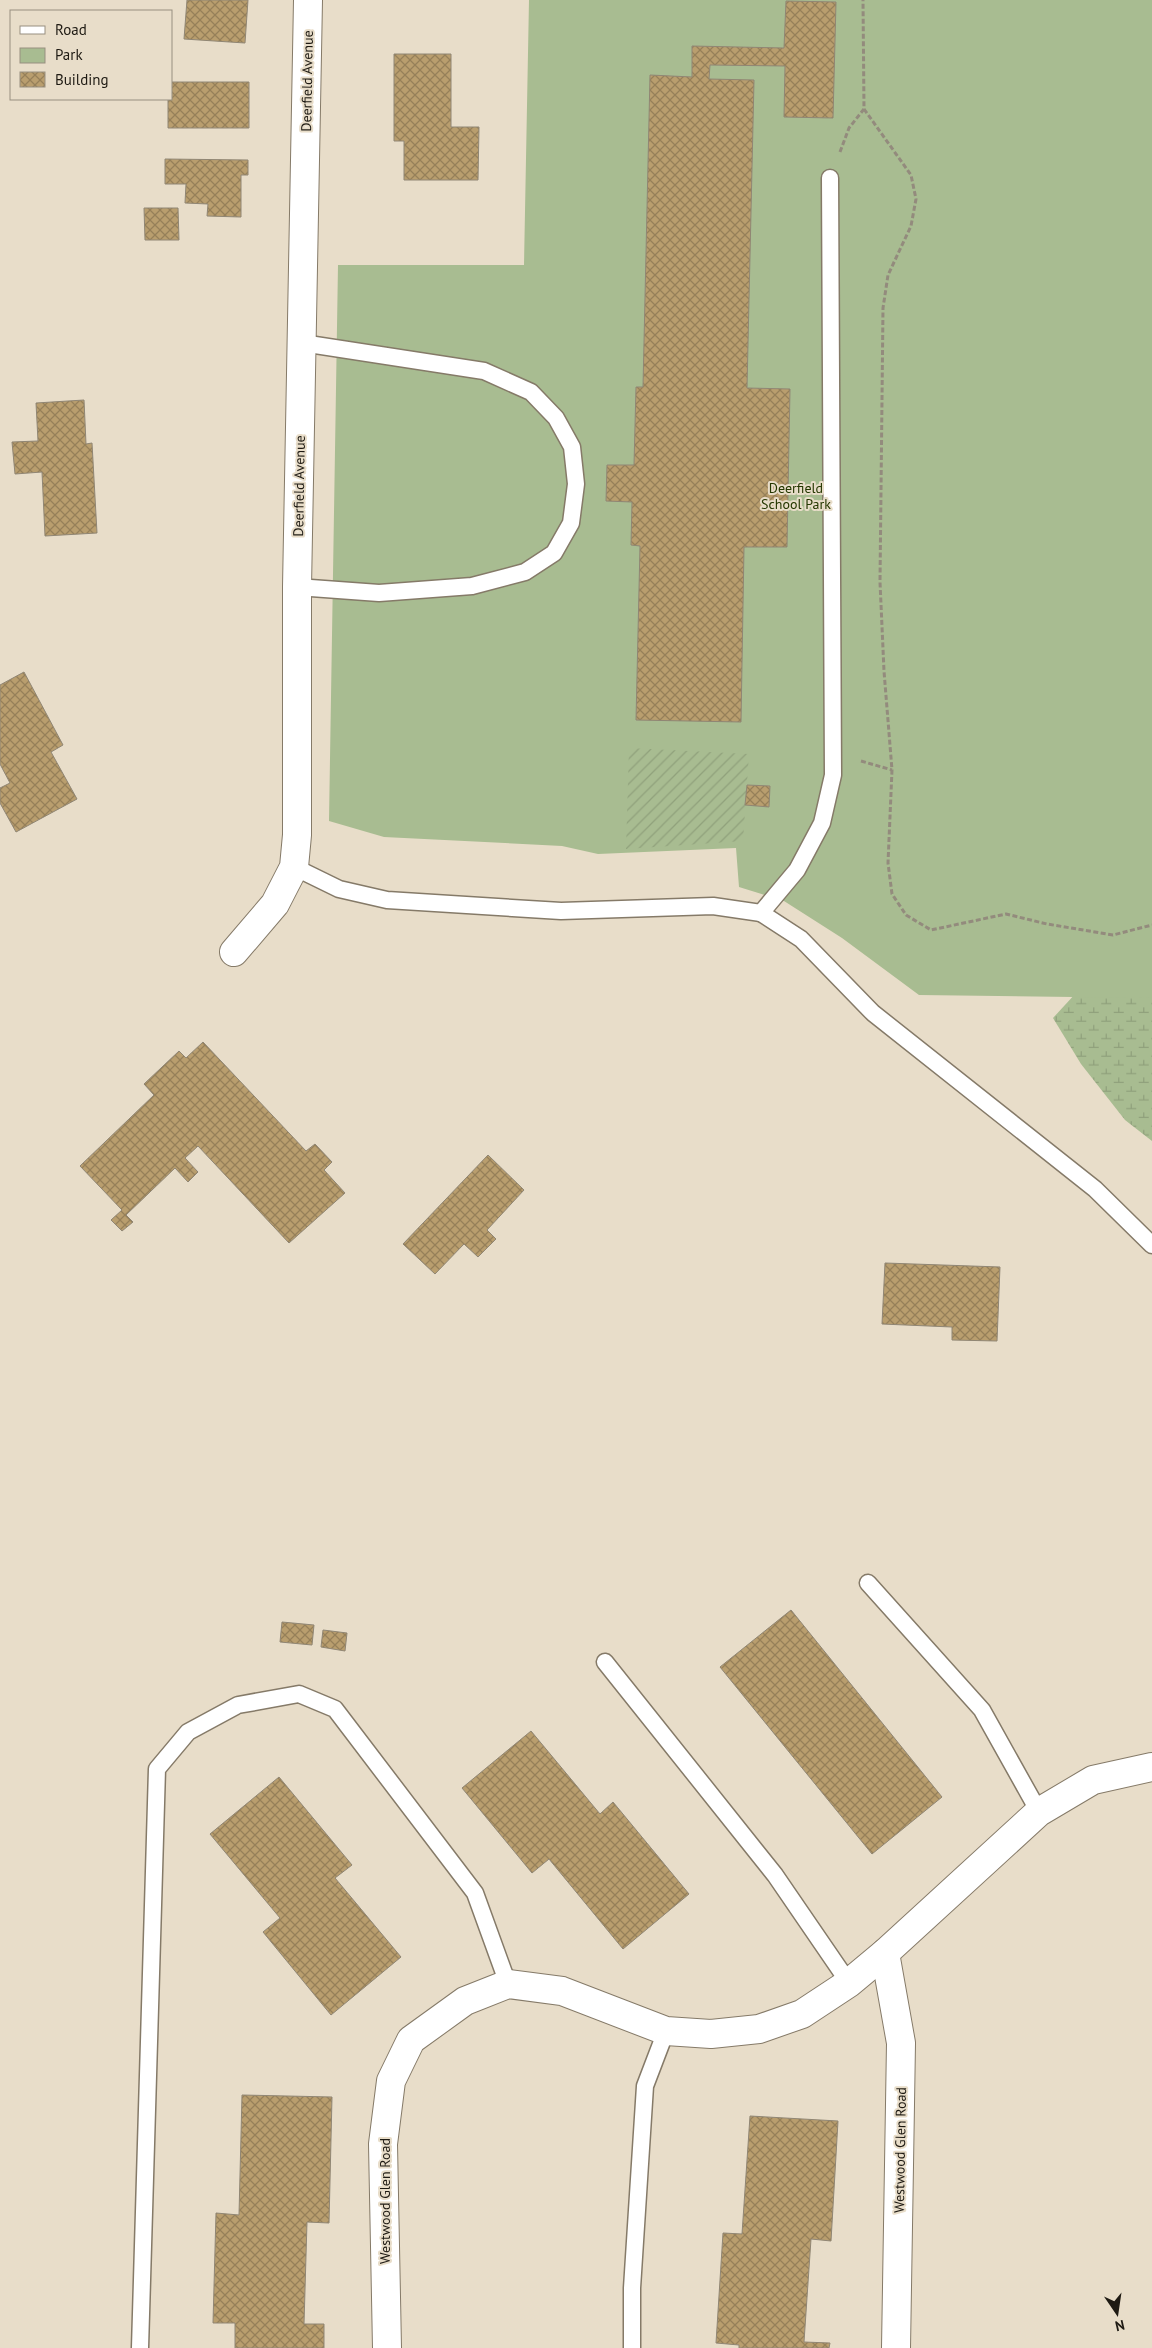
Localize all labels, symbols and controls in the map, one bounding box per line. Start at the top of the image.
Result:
legend [10,10,172,100]
text: Road [55,20,87,39]
street label: Deerfield Avenue [297,30,317,132]
text: Park [55,45,83,64]
text: Building [55,70,109,89]
street label: Deerfield Avenue [289,435,309,537]
park label: Deerfield School Park [761,479,831,513]
street label: Westwood Glen Road [890,2087,910,2213]
street label: Westwood Glen Road [376,2138,394,2264]
north arrow [1092,2288,1142,2338]
text: N [1113,2316,1126,2335]

